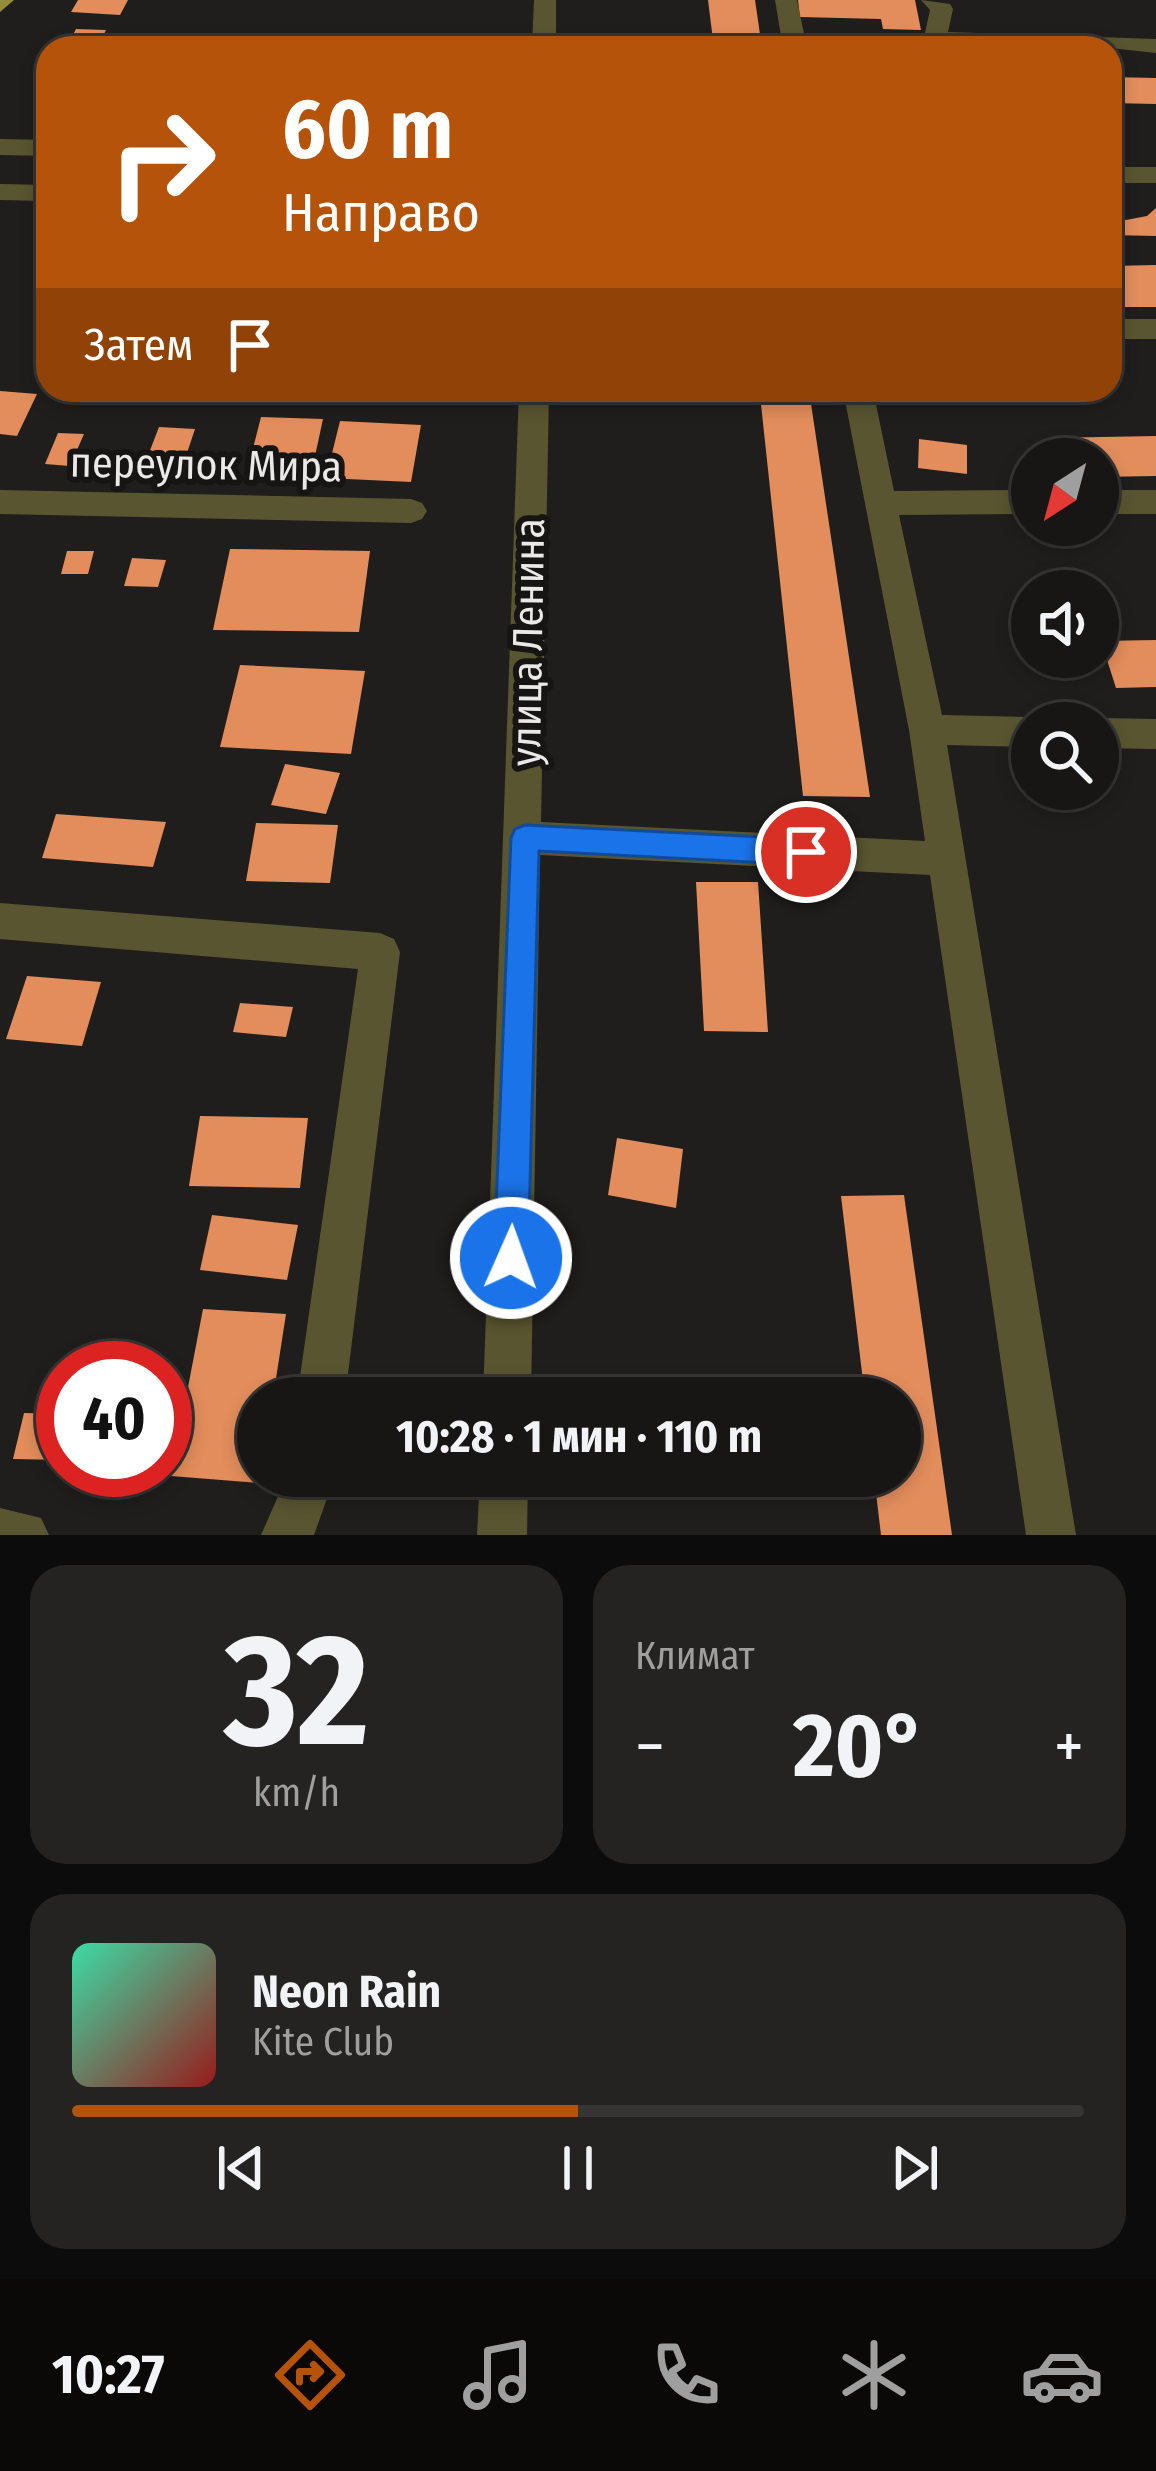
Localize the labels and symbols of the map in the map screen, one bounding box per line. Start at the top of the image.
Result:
street label: переулок Мира [69,438,343,492]
north arrow [1011,438,1119,546]
street label: улица Ленина [501,517,555,767]
pin [755,801,857,903]
position arrow [448,1195,574,1321]
speed limit sign: 40 [36,1341,192,1497]

